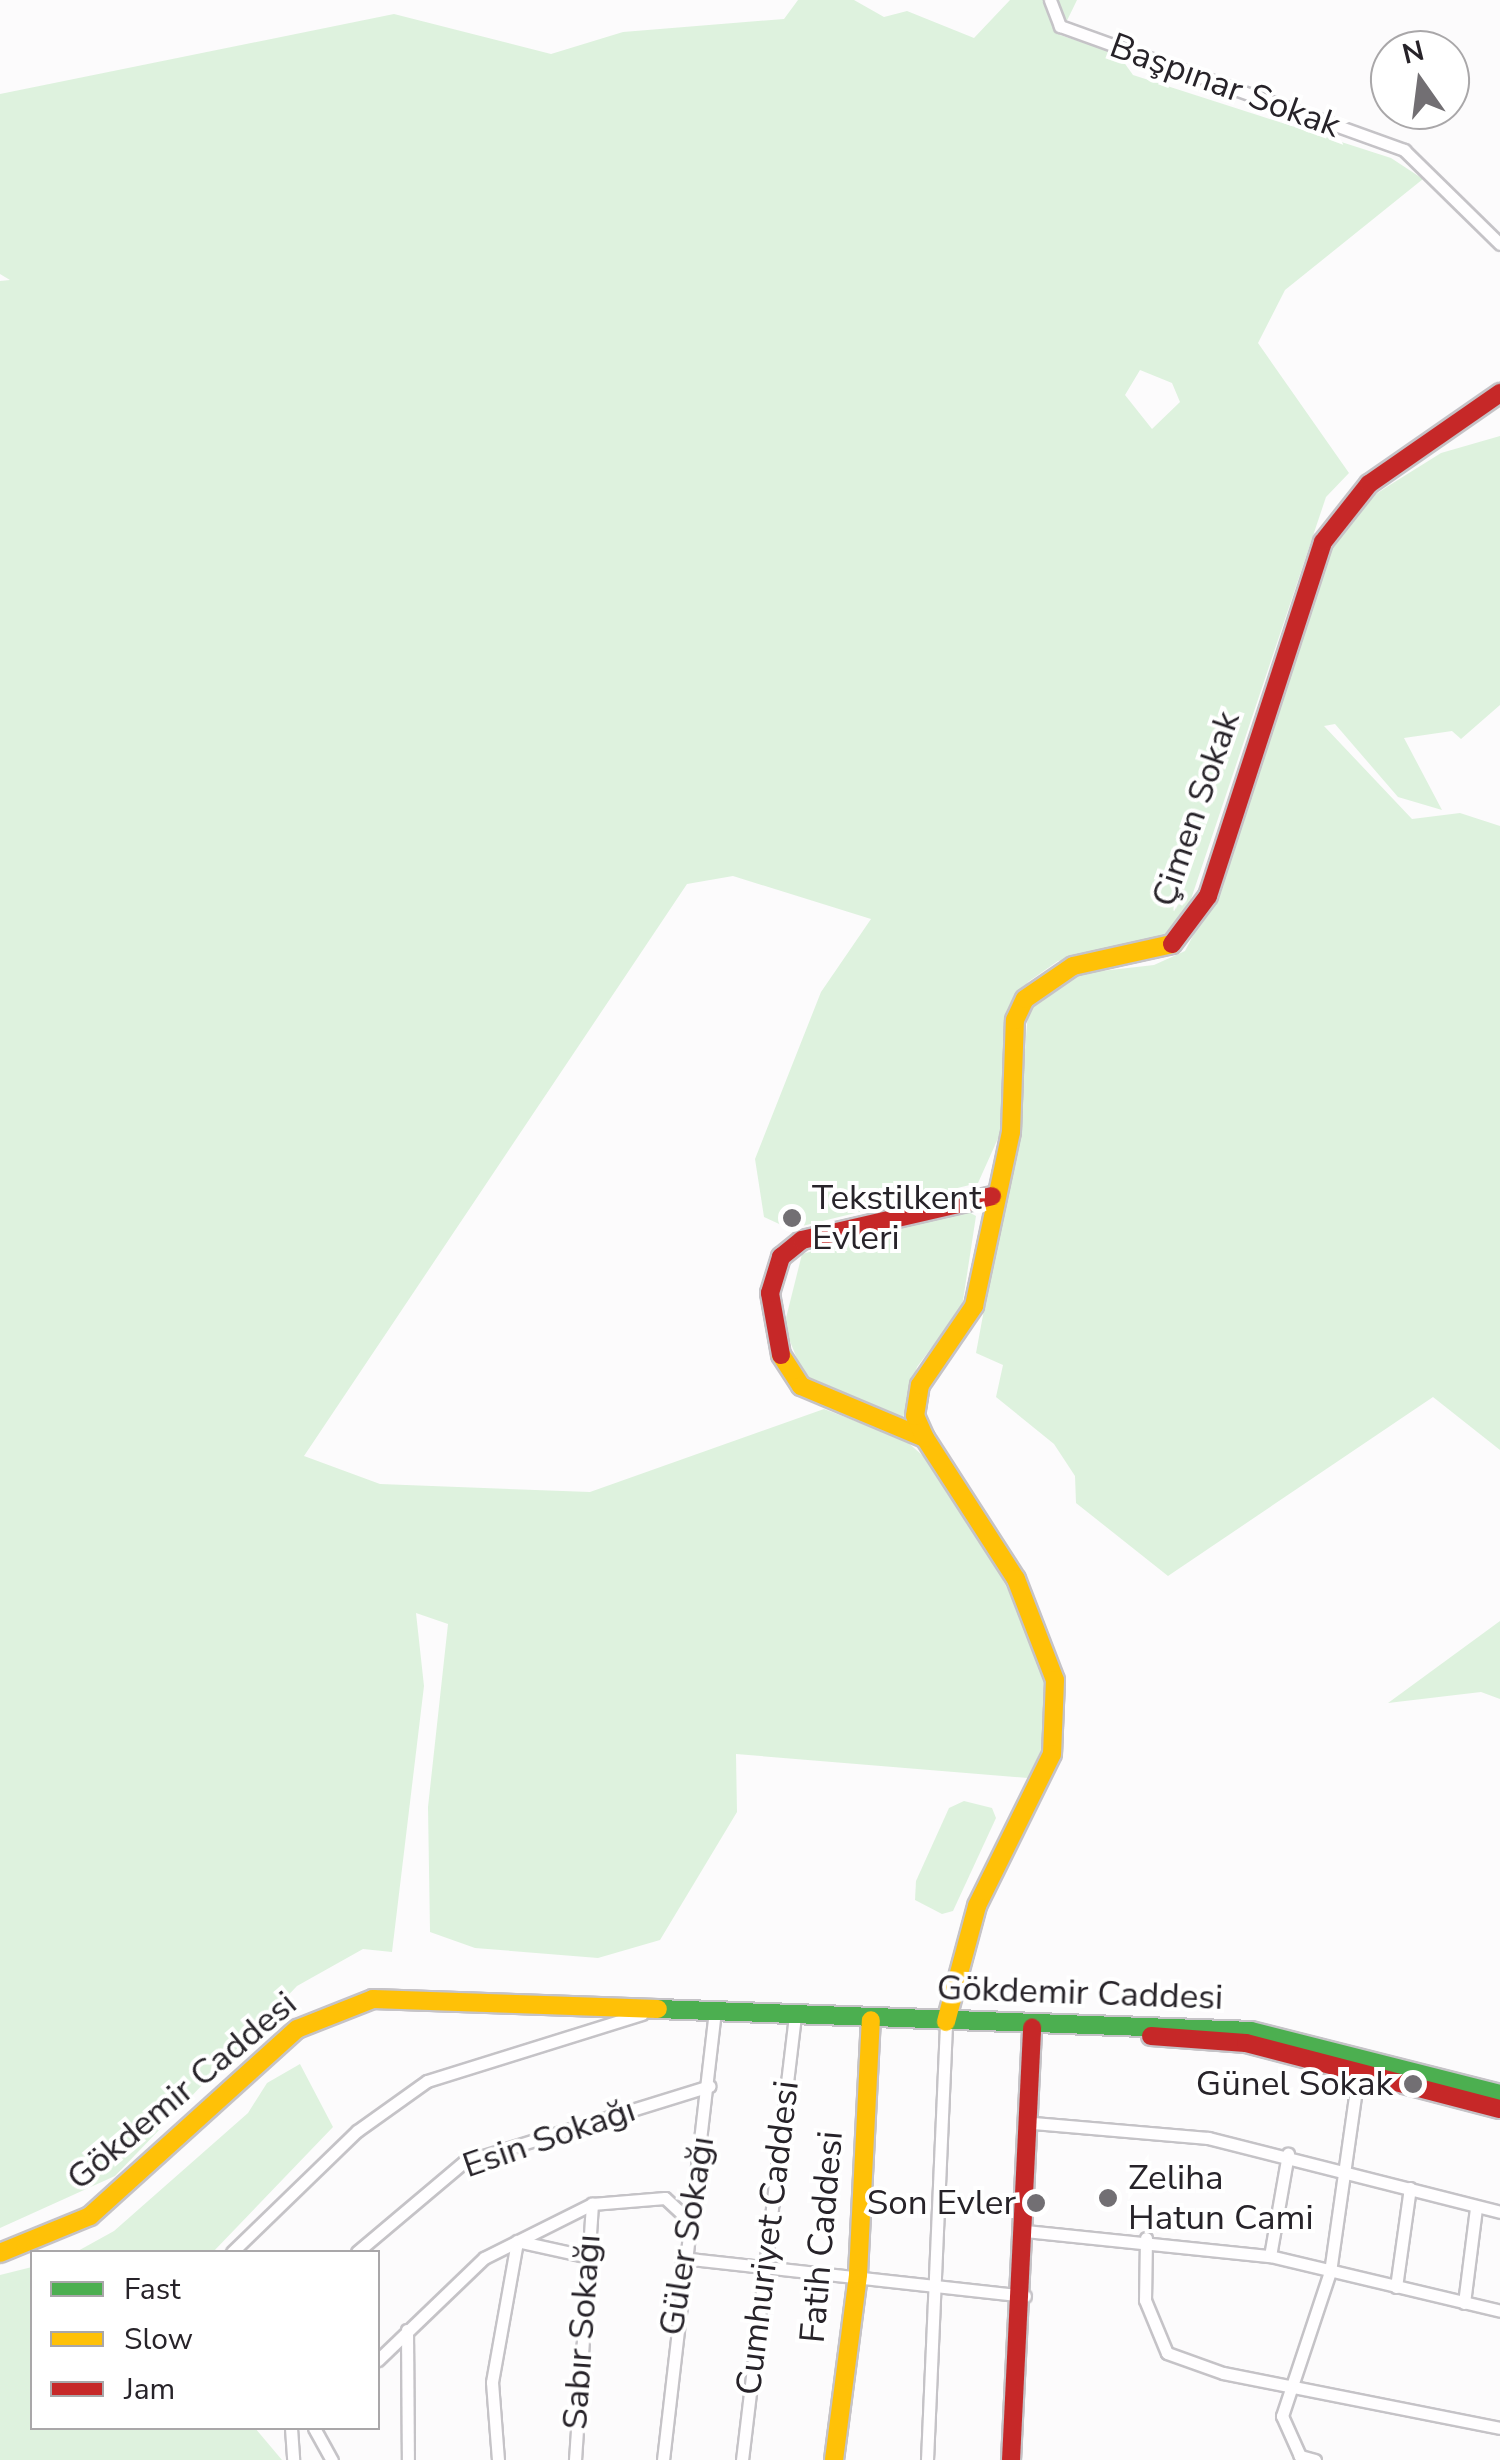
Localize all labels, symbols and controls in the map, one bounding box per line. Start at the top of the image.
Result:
street label: Başpınar Sokak [1104,25,1346,147]
north arrow [1370,30,1470,130]
text: N [1398,32,1428,74]
street label: Çimen Sokak [1143,706,1249,912]
place label: Tekstilkent Evleri [812,1177,981,1259]
marker: Tekstilkent Evleri [781,1207,803,1229]
street label: Gökdemir Caddesi [936,1967,1224,2019]
street label: Gökdemir Caddesi [59,1983,305,2199]
place label: Günel Sokak [1196,2063,1393,2105]
marker: Günel Sokak [1402,2073,1424,2095]
street label: Cumhuriyet Caddesi [728,2078,808,2398]
street label: Esin Sokağı [457,2089,641,2187]
street label: Fatih Caddesi [792,2129,852,2345]
street label: Güler Sokağı [651,2134,723,2338]
place label: Zeliha Hatun Cami [1128,2157,1314,2239]
place label: Son Evler [867,2182,1016,2224]
marker: Zeliha Hatun Cami [1097,2187,1119,2209]
marker: Son Evler [1025,2192,1047,2214]
street label: Sabır Sokağı [554,2233,610,2431]
legend [30,2250,380,2430]
text: Fast [124,2269,181,2310]
text: Slow [124,2319,193,2360]
text: Jam [124,2369,175,2410]

